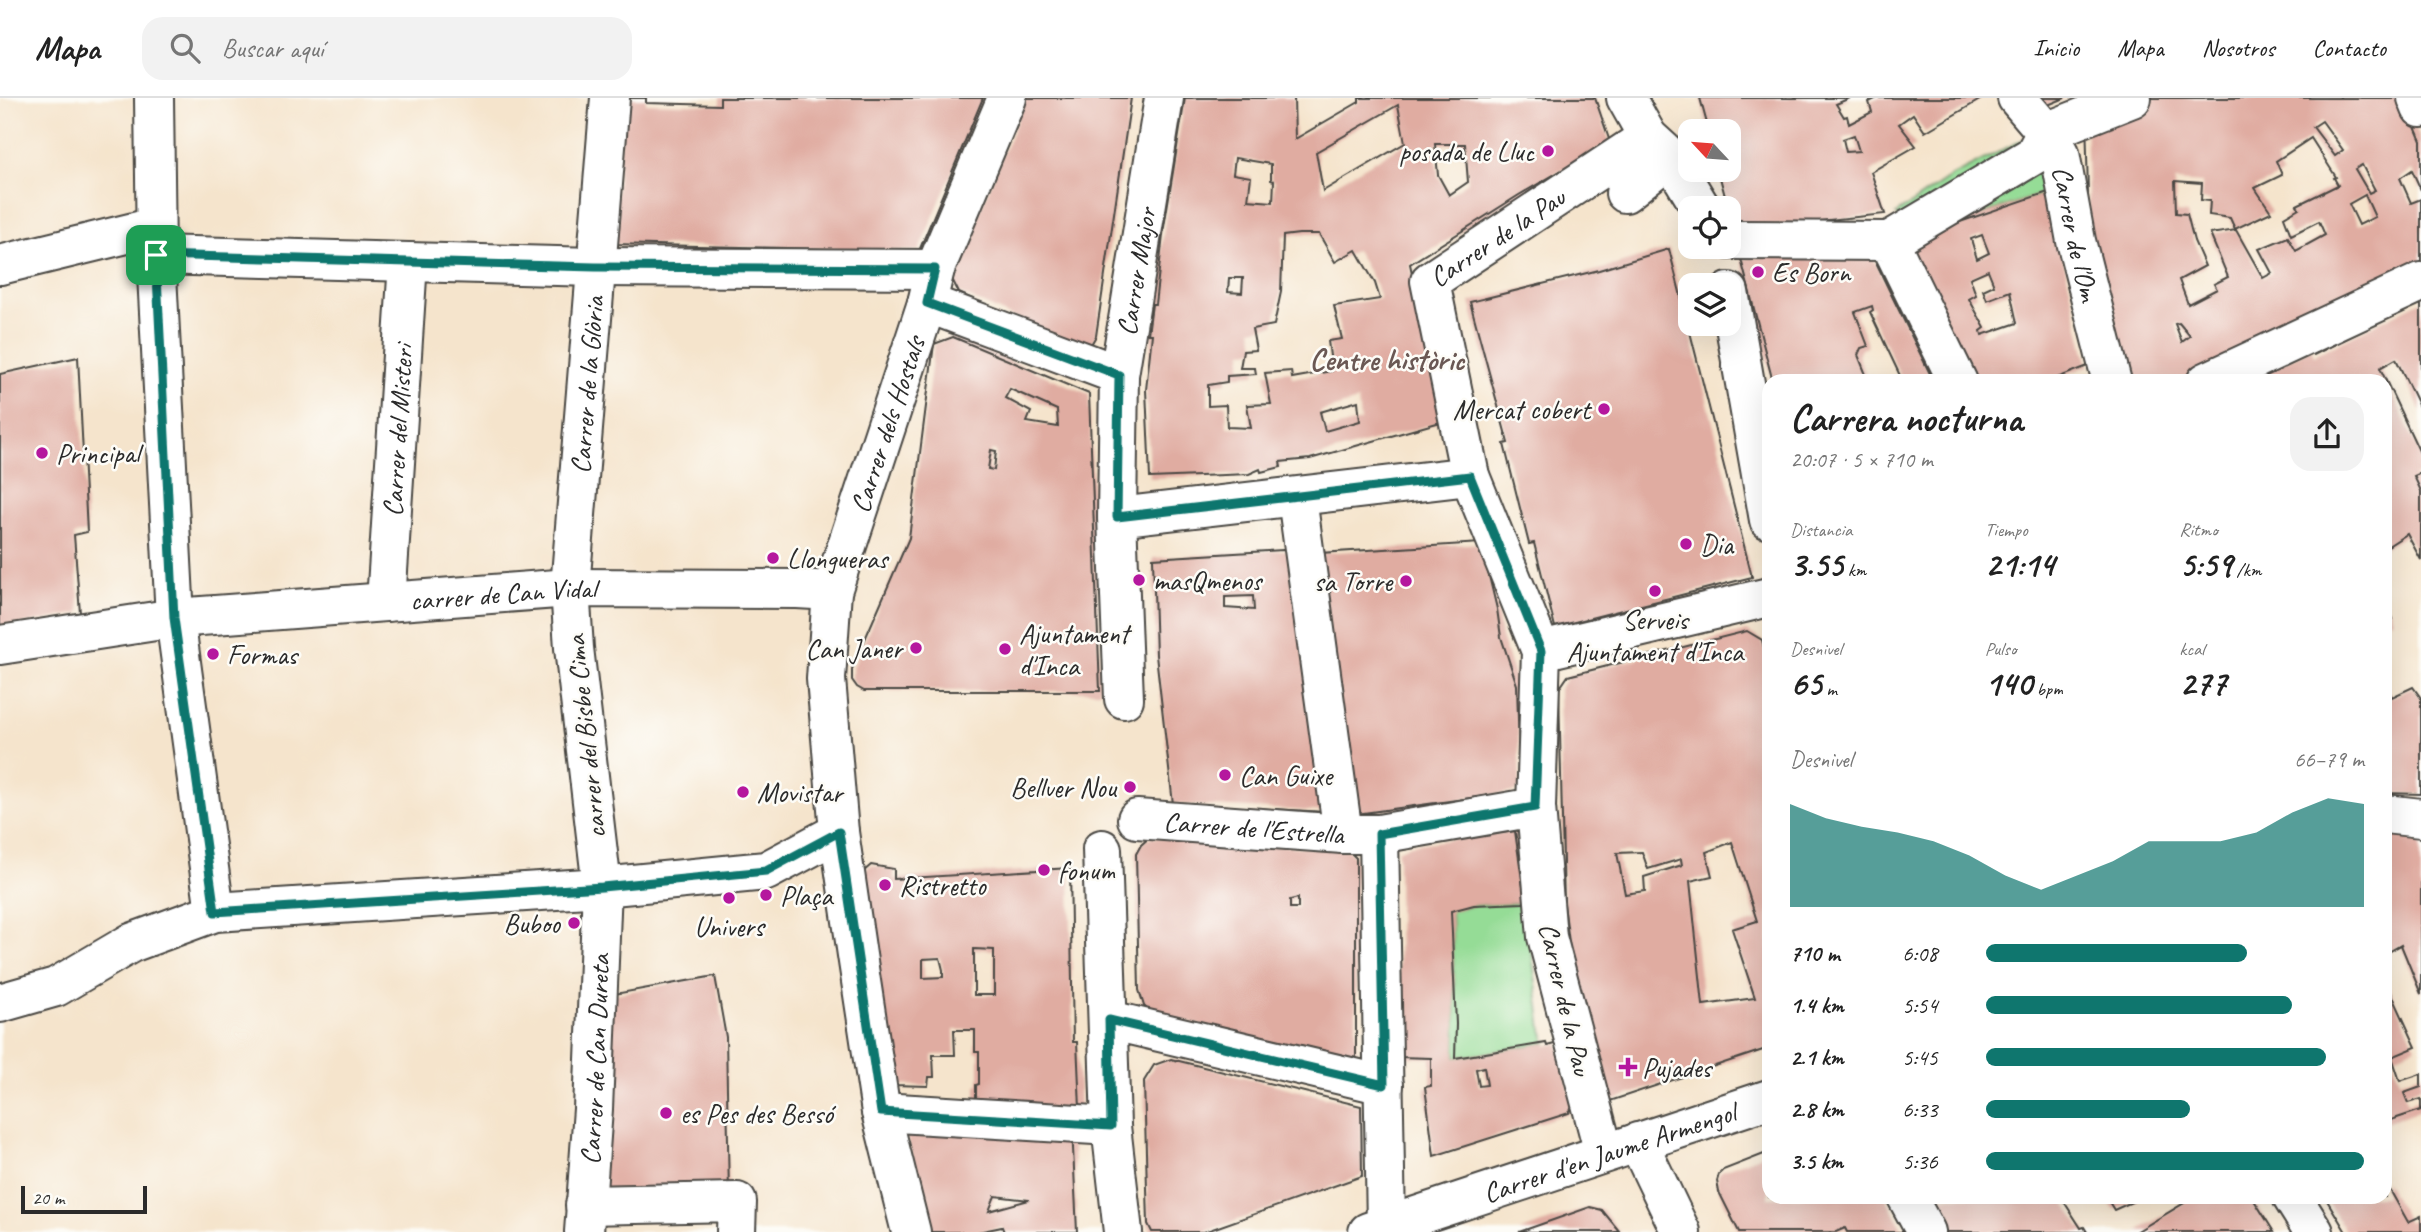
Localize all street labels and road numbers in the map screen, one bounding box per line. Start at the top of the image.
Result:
street label: Carrer de l'Om [2045,163,2108,307]
street label: Carrer de la Pau [1423,179,1573,295]
street label: Carrer Major [1109,203,1164,338]
street label: Carrer de la Glòria [562,293,612,475]
street label: Carrer dels Hostals [842,330,933,517]
street label: Carrer del Misteri [375,340,421,517]
street label: carrer de Can Vidal [409,571,601,618]
street label: carrer del Bisbe Cima [557,632,614,840]
street label: Carrer de l'Estrella [1162,804,1347,852]
street label: Carrer de la Pau [1531,919,1600,1080]
street label: Carrer de Can Dureta [572,952,617,1166]
street label: Carrer d'en Jaume Armengol [1479,1093,1745,1211]

